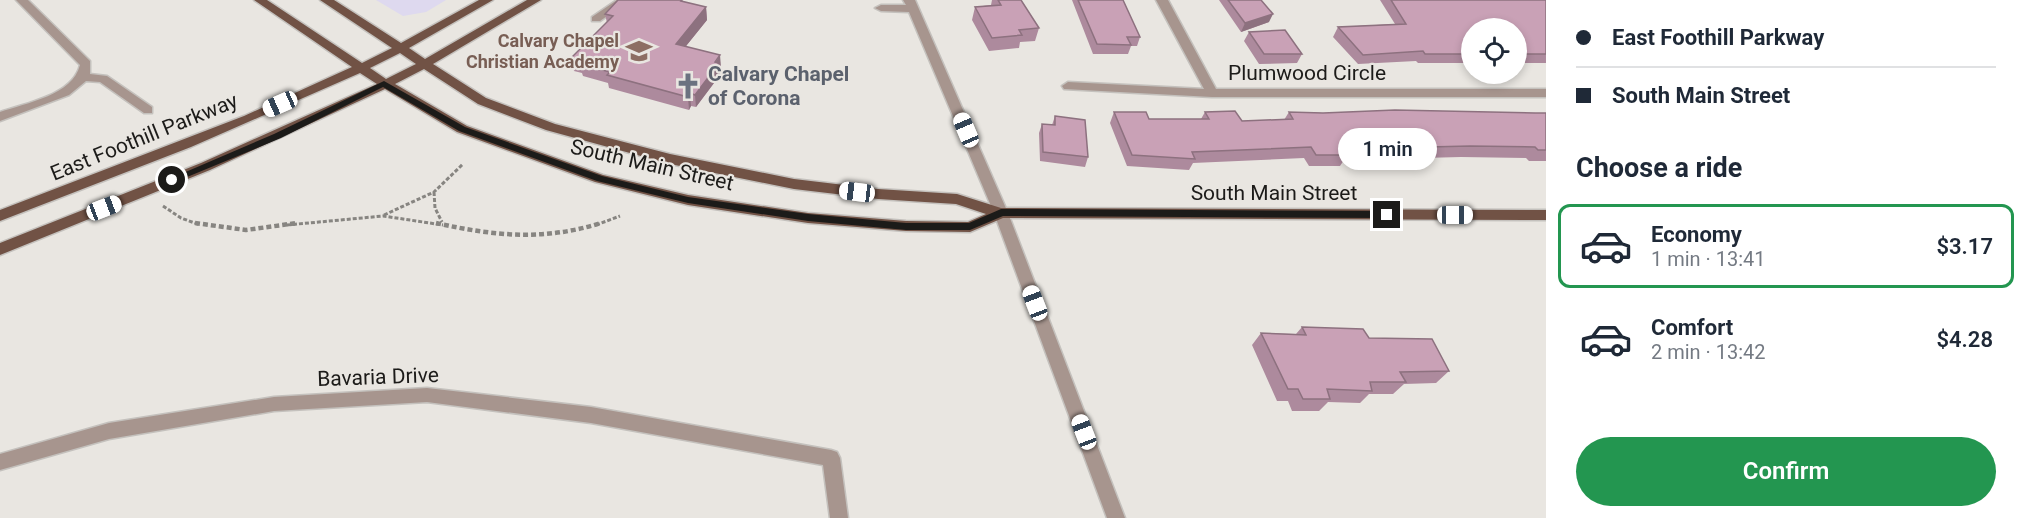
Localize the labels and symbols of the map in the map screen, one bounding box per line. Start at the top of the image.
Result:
place label: Calvary Chapel Christian Academy [466,30,620,72]
school or university icon: Calvary Chapel Christian Academy [624,36,654,66]
street label: Plumwood Circle [1228,61,1386,85]
place label: Calvary Chapel of Corona [708,62,849,110]
church icon: Calvary Chapel of Corona [673,71,703,101]
street label: East Foothill Parkway [47,88,241,186]
car [260,88,300,120]
car [951,110,981,150]
callout: 1 min [1338,128,1436,170]
street label: South Main Street [568,135,736,195]
route start [158,166,185,193]
car [838,181,876,203]
street label: South Main Street [1191,181,1357,205]
car [84,193,124,223]
route end [1373,201,1400,228]
car [1437,206,1473,224]
car [1020,283,1050,323]
street label: Bavaria Drive [317,363,439,391]
car [1069,412,1099,452]

